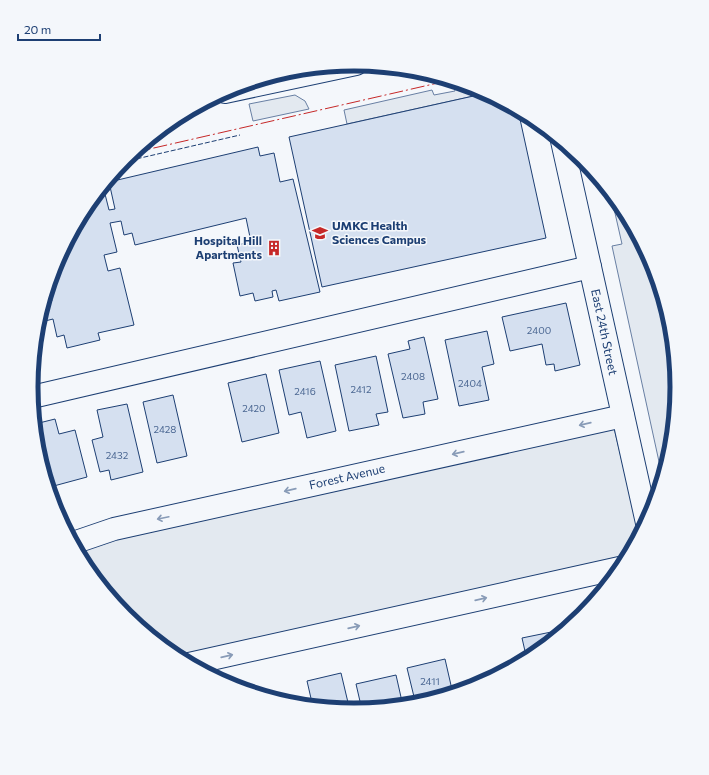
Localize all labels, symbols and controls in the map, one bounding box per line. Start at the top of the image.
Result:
scale bar [18,16,100,42]
text: 20 m [24,22,51,36]
place label: UMKC Health Sciences Campus [332,218,427,246]
school or university icon: UMKC Health Sciences Campus [311,224,329,242]
place label: Hospital Hill Apartments [194,233,262,261]
building icon: Hospital Hill Apartments [265,239,283,257]
street label: East 24th Street [589,287,621,376]
house number: 2400 [527,324,551,336]
house number: 2408 [401,370,425,382]
house number: 2404 [458,377,482,389]
house number: 2412 [351,383,372,395]
house number: 2416 [294,385,316,397]
house number: 2420 [242,402,266,414]
one-way arrow [578,421,591,429]
house number: 2428 [154,423,176,435]
house number: 2432 [106,449,129,461]
one-way arrow [452,449,465,457]
street label: Forest Avenue [308,461,386,492]
one-way arrow [284,486,297,494]
one-way arrow [157,515,170,523]
one-way arrow [474,594,487,602]
one-way arrow [347,623,360,631]
one-way arrow [220,651,233,659]
house number: 2411 [420,675,440,687]

